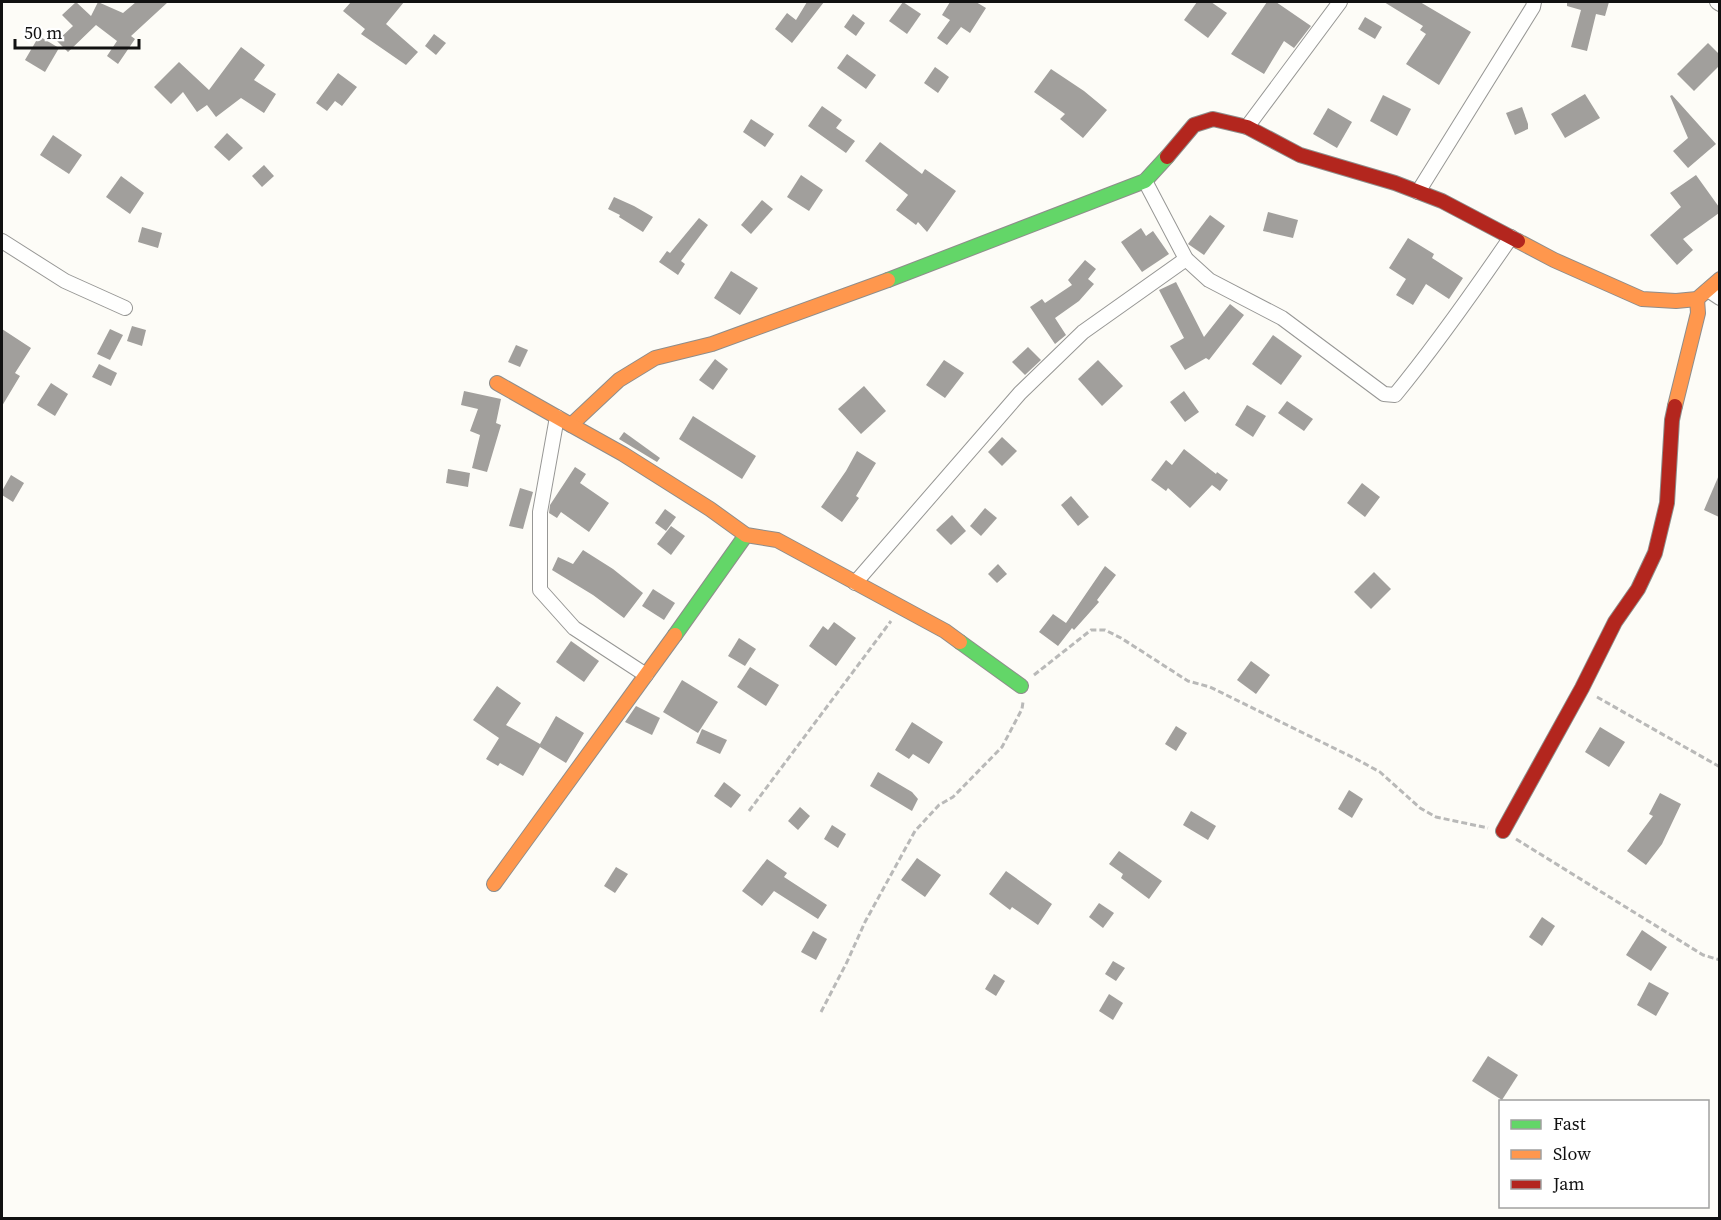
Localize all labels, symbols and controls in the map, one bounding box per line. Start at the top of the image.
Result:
scale bar [15,12,140,50]
text: 50 m [24,20,62,45]
legend [1499,1100,1709,1208]
text: Fast [1553,1111,1586,1136]
text: Slow [1553,1141,1591,1166]
text: Jam [1552,1171,1585,1196]

